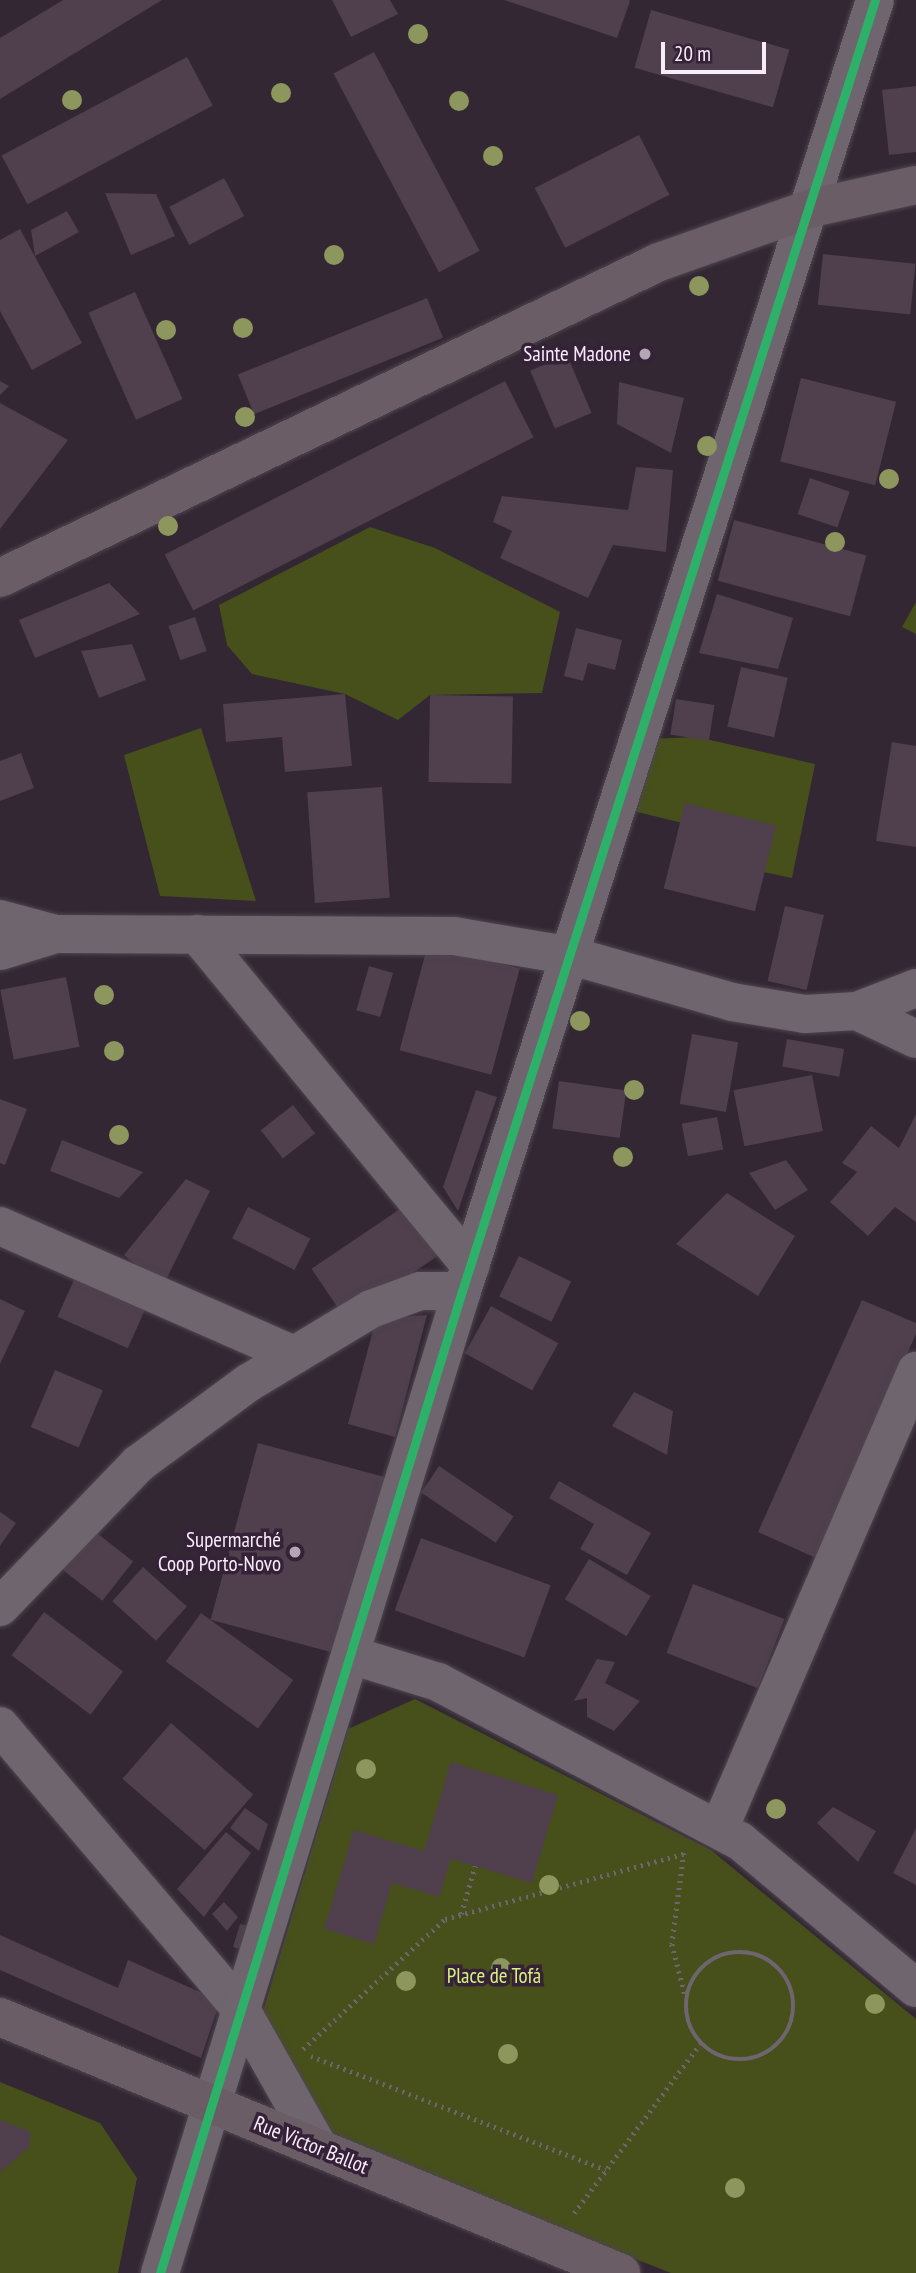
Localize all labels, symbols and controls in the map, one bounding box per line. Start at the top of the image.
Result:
scale bar [664,28,769,72]
text: 20 m [674,40,711,67]
place label: Sainte Madone [523,341,631,367]
marker: Sainte Madone [637,346,653,362]
place label: Supermarché Coop Porto-Novo [158,1527,281,1577]
marker: Supermarché Coop Porto-Novo [287,1544,303,1560]
park label: Place de Tofá [446,1963,542,1989]
street label: Rue Victor Ballot [250,2110,372,2180]

